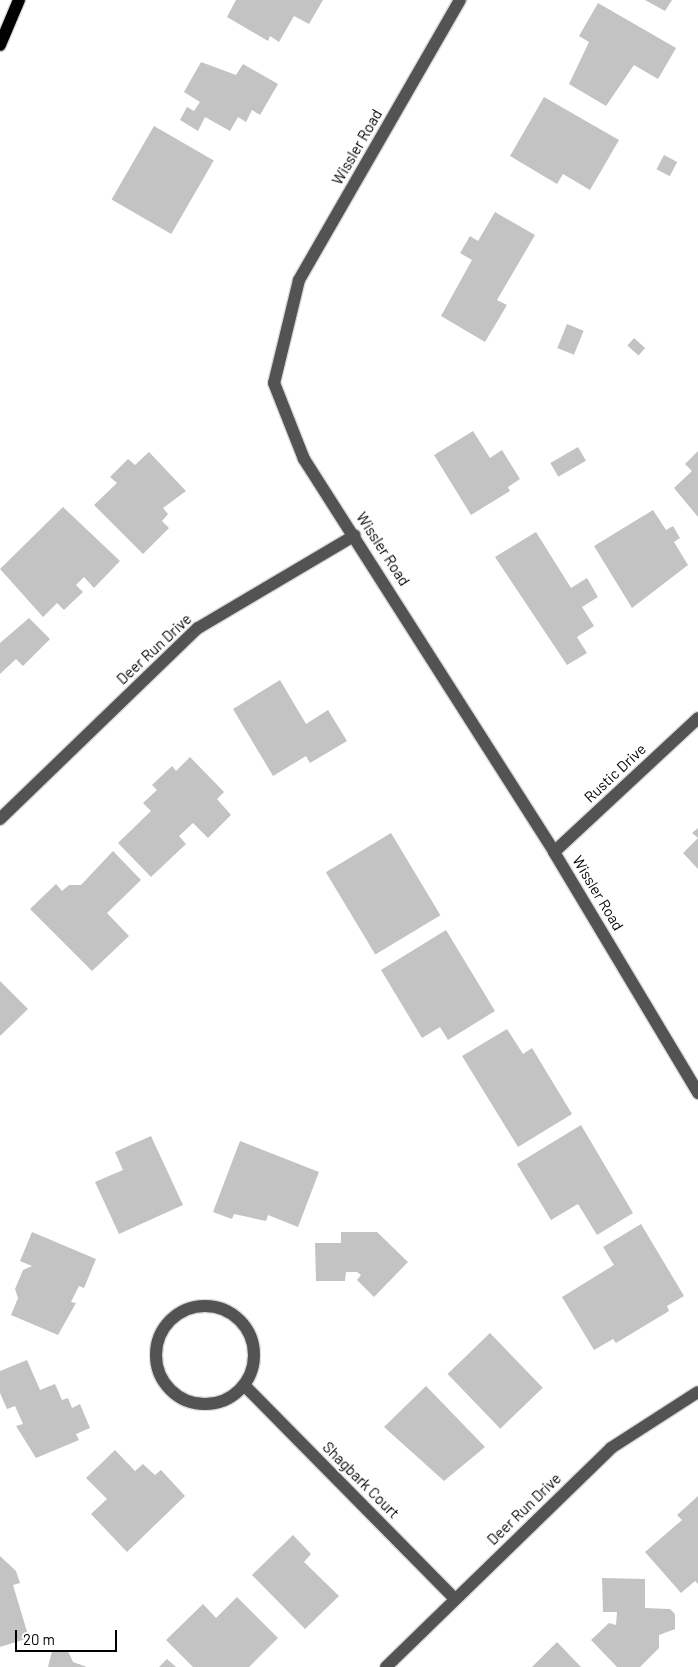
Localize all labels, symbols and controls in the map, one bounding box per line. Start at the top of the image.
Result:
street label: Wissler Road [328,106,386,188]
street label: Wissler Road [353,509,413,589]
street label: Deer Run Drive [113,610,195,688]
street label: Rustic Drive [580,740,650,806]
street label: Wissler Road [569,852,627,934]
street label: Shagbark Court [319,1438,403,1522]
street label: Deer Run Drive [483,1469,565,1549]
scale bar [18,1620,120,1652]
text: 20 m [23,1630,55,1648]

